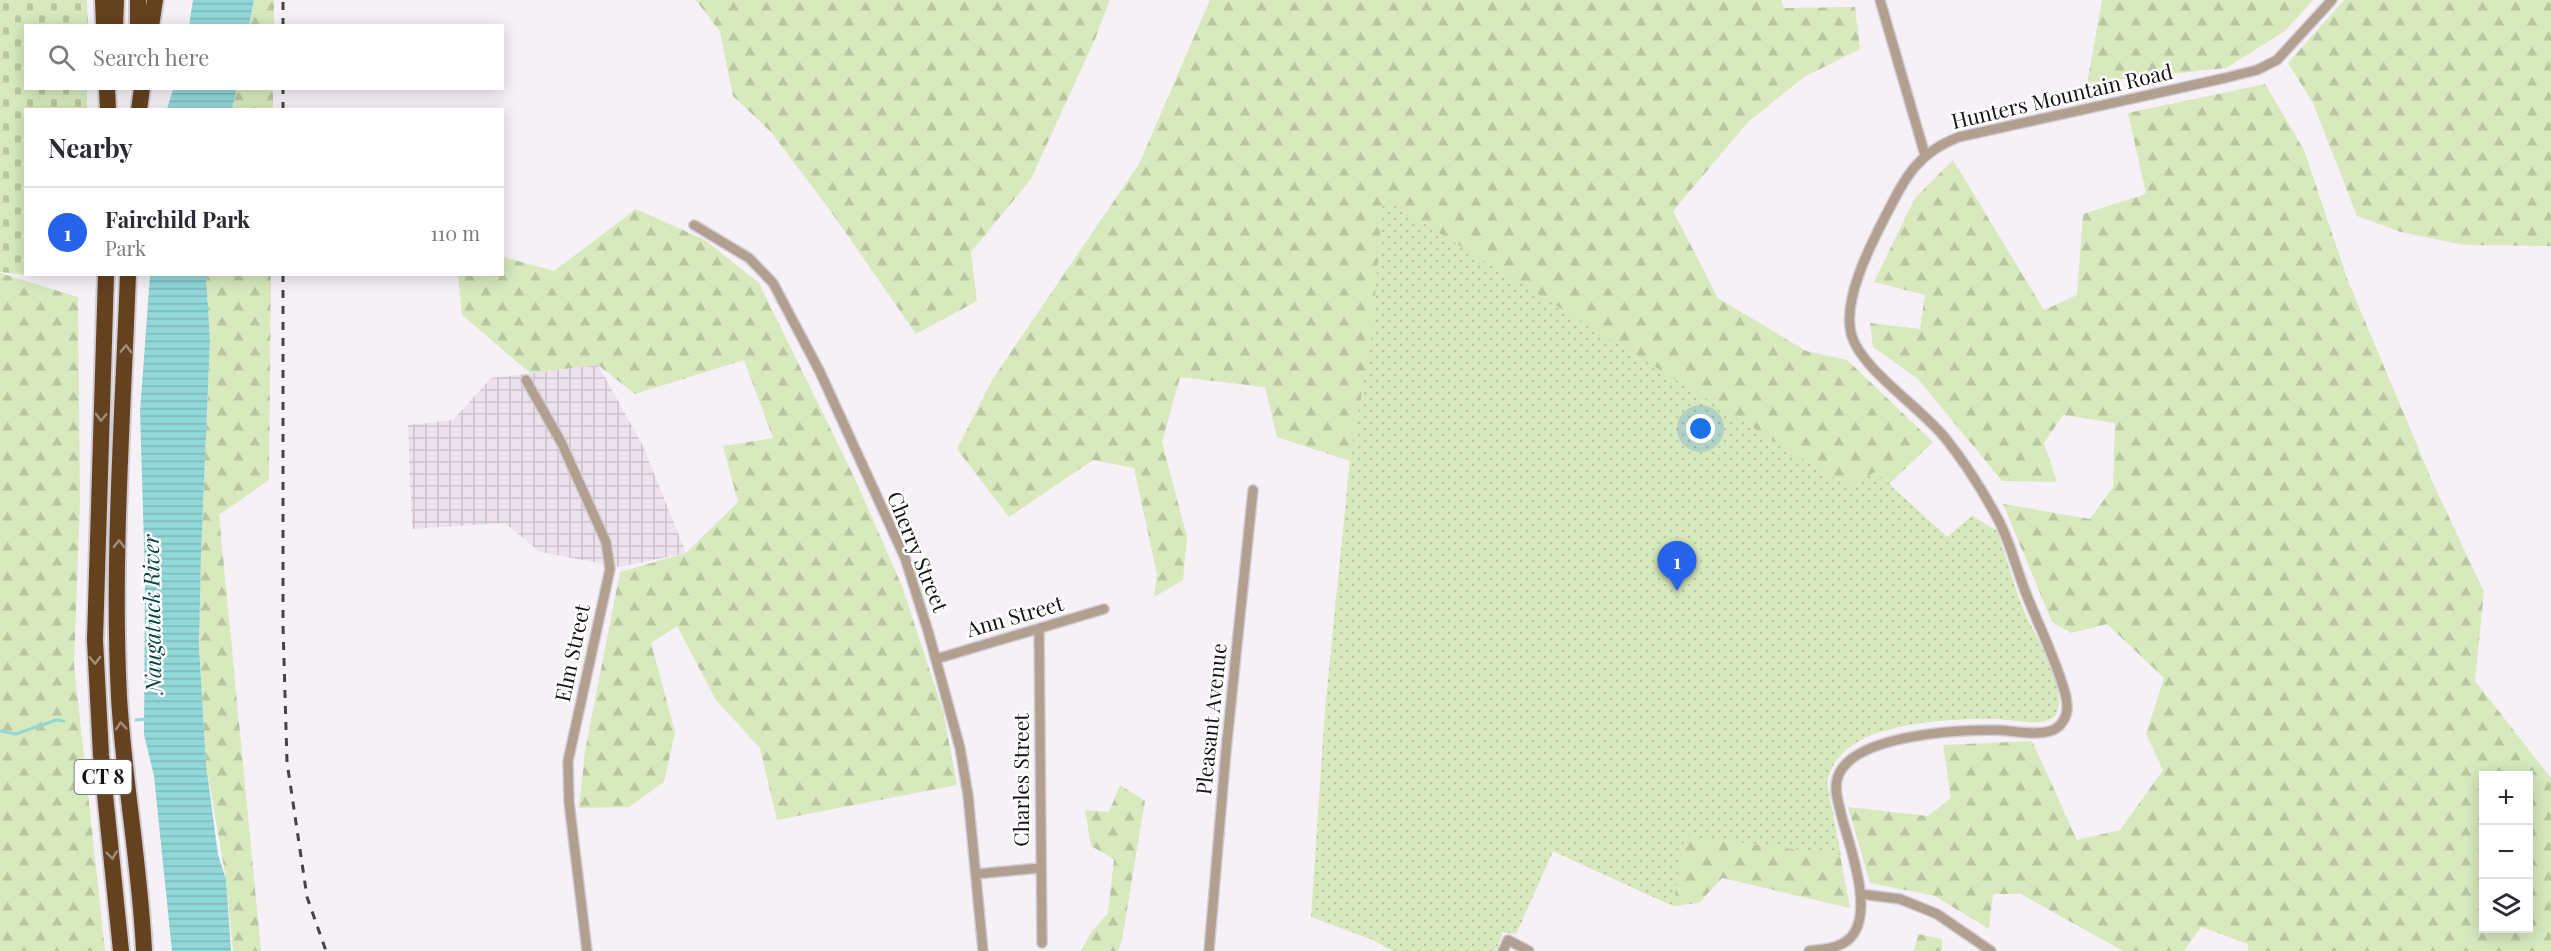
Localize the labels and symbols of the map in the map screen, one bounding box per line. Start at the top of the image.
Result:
street label: Hunters Mountain Road [1948,56,2175,134]
one-way arrow [119,344,132,353]
one-way arrow [94,412,107,421]
your location [1686,414,1715,443]
street label: Cherry Street [882,487,956,616]
water label: Naugatuck River [135,534,167,696]
one-way arrow [112,539,125,548]
pin: 1 [1658,542,1696,591]
street label: Ann Street [962,588,1067,643]
street label: Elm Street [547,601,595,704]
street label: Pleasant Avenue [1188,642,1232,796]
one-way arrow [89,656,101,665]
street label: Charles Street [1006,713,1034,847]
one-way arrow [115,721,128,730]
road number: CT 8 [74,760,132,794]
one-way arrow [105,850,118,859]

